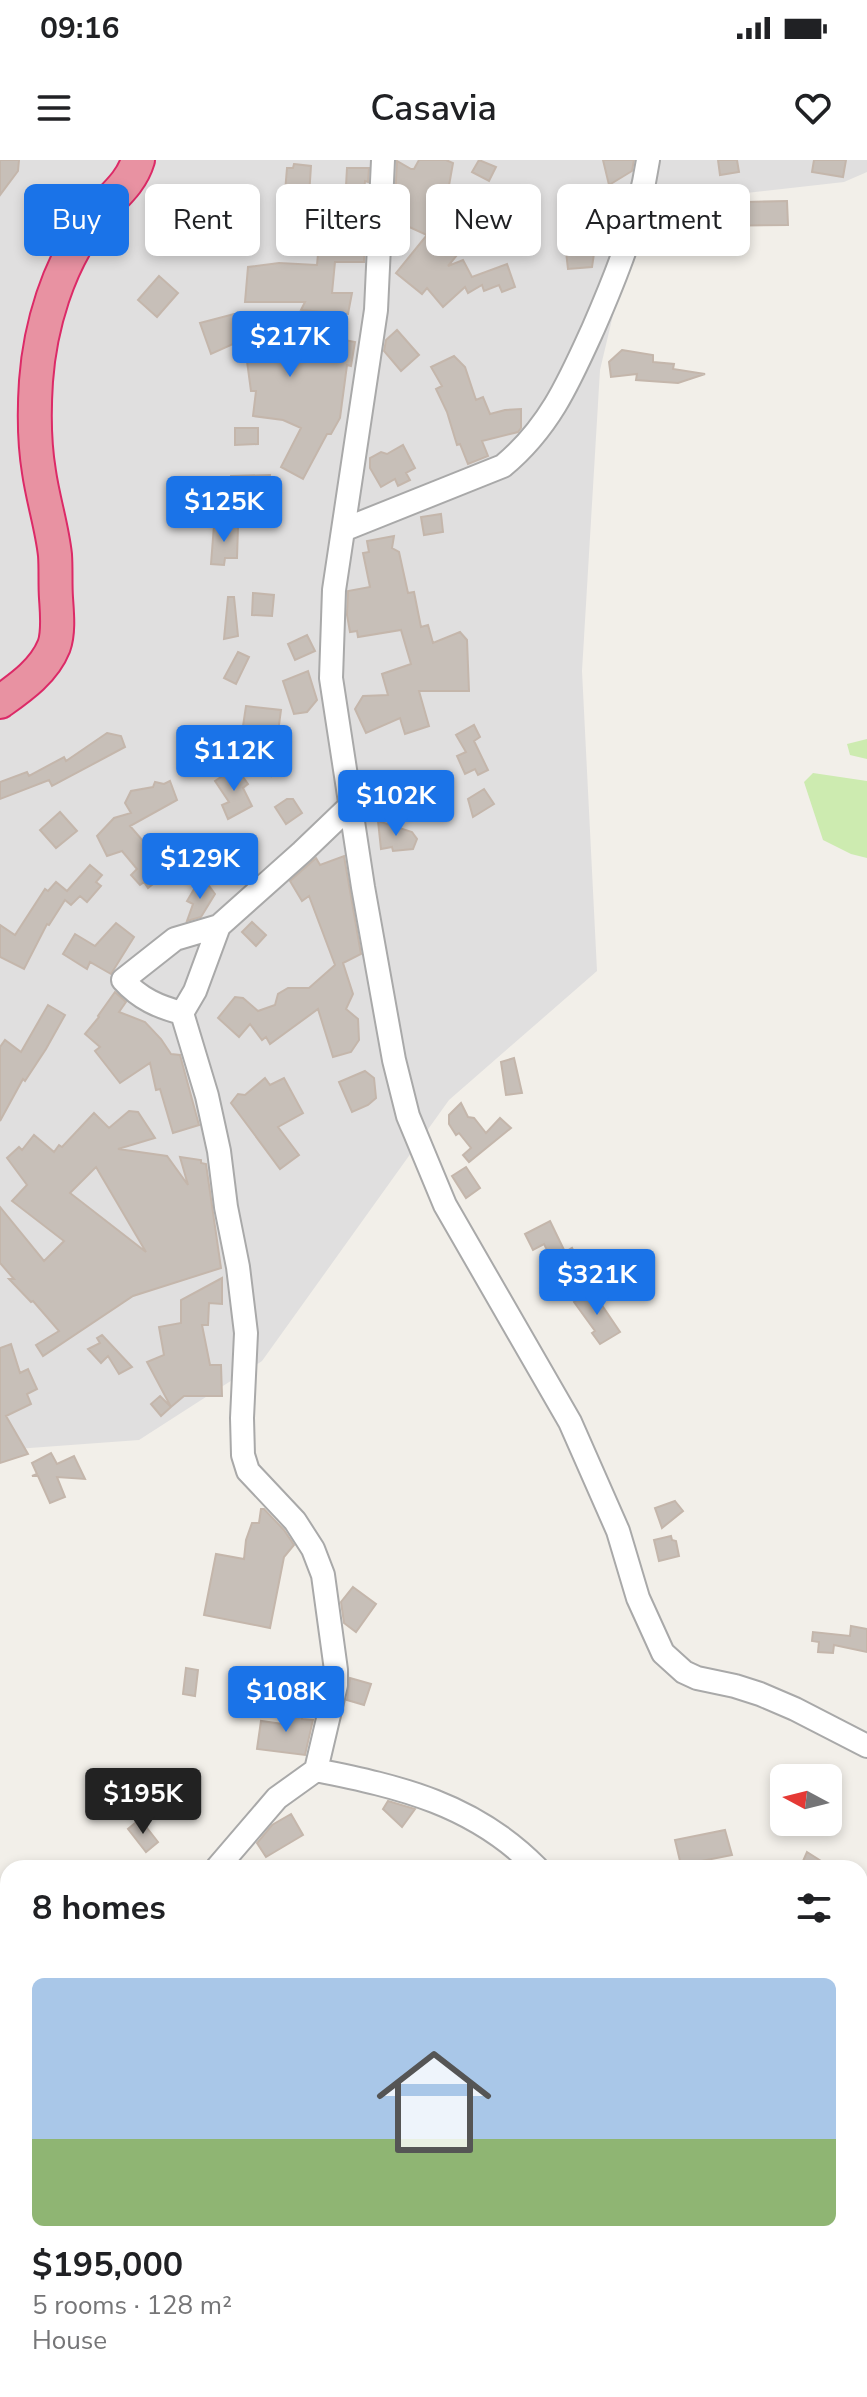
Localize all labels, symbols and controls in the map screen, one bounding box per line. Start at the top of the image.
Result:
text: 09:16 [40,8,119,49]
text: Casavia [370,84,497,133]
icon: menu [32,86,76,130]
icon: heart [791,86,835,130]
chip: Buy [24,184,129,256]
chip: Rent [145,184,260,256]
chip: Filters [276,184,410,256]
chip: New [426,184,541,256]
chip: Apartment [557,184,750,256]
pin: $217K [234,311,346,379]
text: $217K [250,319,330,354]
pin: $125K [168,476,280,544]
text: $125K [184,484,264,519]
pin: $112K [178,725,290,793]
text: $112K [194,733,274,768]
pin: $102K [340,770,452,838]
text: $102K [356,778,436,813]
pin: $129K [144,833,256,901]
text: $129K [160,841,240,876]
pin: $321K [541,1249,653,1317]
text: $321K [557,1257,637,1292]
pin: $108K [230,1666,342,1734]
text: $108K [246,1674,326,1709]
north arrow [770,1764,842,1836]
map controls [770,1764,842,1836]
pin: $195K [87,1768,199,1836]
text: $195K [103,1776,183,1811]
text: 8 homes [32,1885,166,1931]
icon: filters [792,1886,836,1930]
icon: home [362,2030,506,2174]
text: $195,000 [32,2242,183,2288]
text: 5 rooms · 128 m² [32,2288,232,2323]
text: House [32,2323,107,2358]

